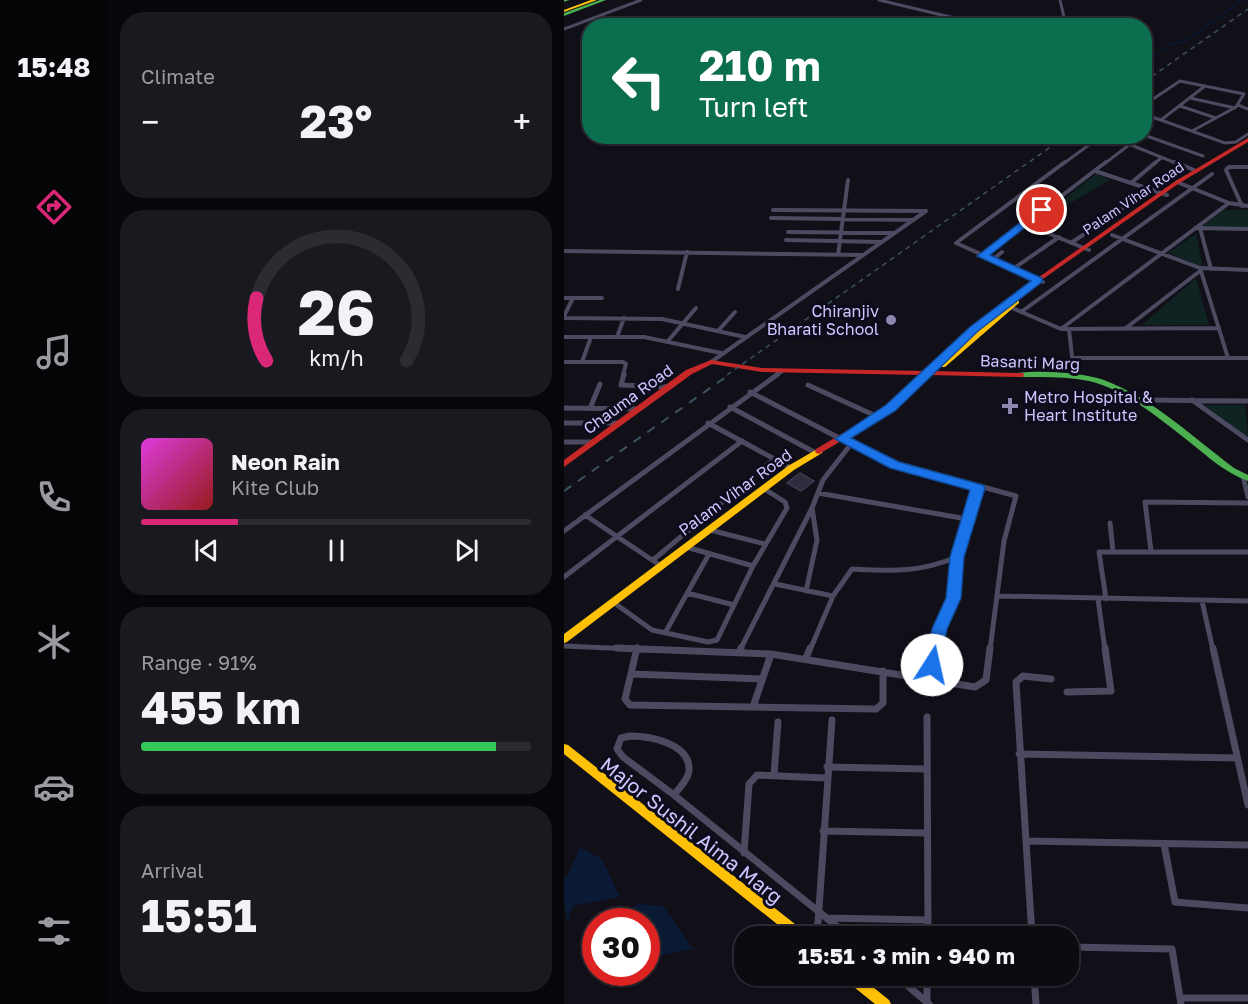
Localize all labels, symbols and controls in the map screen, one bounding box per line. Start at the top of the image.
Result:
text: 210 m [699,40,821,90]
icon: left [600,42,678,120]
text: 15:48 [17,51,91,83]
text: Climate [141,64,215,88]
text: Turn left [699,91,808,123]
text: 23° [300,94,372,148]
text: − [141,102,159,141]
text: + [513,102,531,141]
street label: Palam Vihar Road [1079,158,1187,238]
pin [1016,184,1067,235]
icon: directions [33,186,75,228]
icon: arrive [1025,193,1058,226]
text: 26 [297,274,375,349]
place label: Chiranjiv Bharati School [767,301,879,339]
marker: Chiranjiv Bharati School [884,313,898,327]
icon: music [33,331,75,373]
text: km/h [309,345,363,371]
street label: Basanti Marg [979,350,1081,374]
street label: Chauma Road [579,360,677,438]
place label: Metro Hospital & Heart Institute [1024,387,1153,425]
marker: Metro Hospital & Heart Institute [1001,397,1019,415]
street label: Palam Vihar Road [675,444,795,540]
text: Neon Rain [231,448,340,475]
text: Kite Club [231,475,319,499]
icon: phone [33,476,75,518]
icon: previous [190,534,223,567]
icon: pause [320,534,353,567]
icon: next [450,534,483,567]
icon: climate [33,621,75,663]
position arrow [900,633,964,697]
text: Range · 91% [141,650,257,674]
text: 455 km [141,680,301,734]
street label: Major Sushil Aima Marg [596,751,788,909]
icon: car [33,766,75,808]
text: Arrival [141,858,204,882]
text: 15:51 [141,888,257,942]
speed limit sign: 30 [582,908,660,986]
icon: filters [33,910,75,952]
text: 15:51 · 3 min · 940 m [798,942,1015,969]

